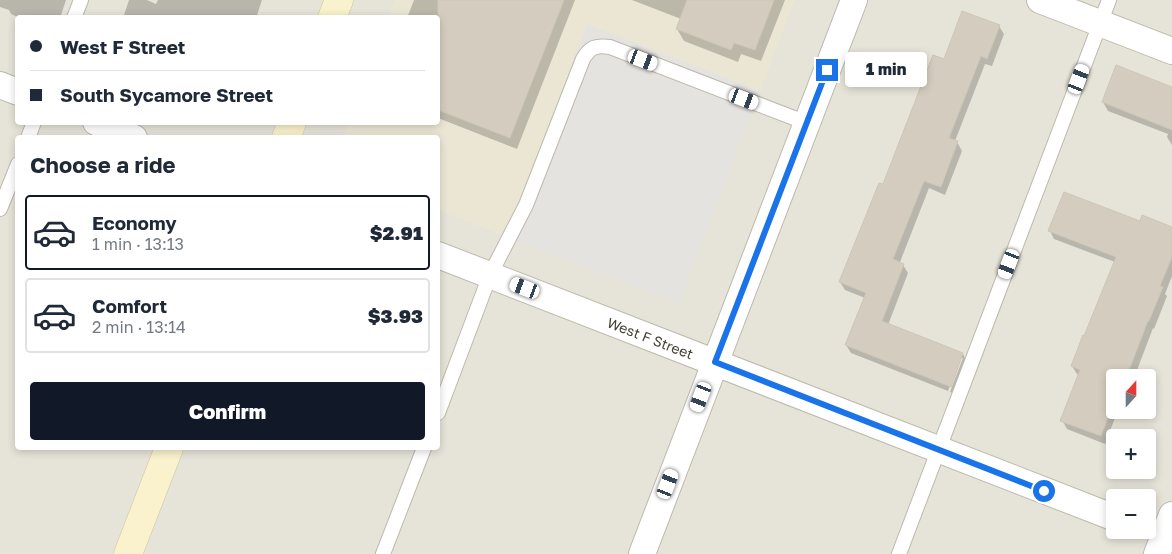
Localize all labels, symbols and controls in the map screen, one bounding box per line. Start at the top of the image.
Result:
text: West F Street [60,35,185,58]
car [626,48,659,72]
callout: 1 min [844,52,927,88]
route end [816,59,838,81]
text: 1 min [866,59,906,79]
car [1066,62,1091,96]
text: South Sycamore Street [60,83,273,106]
car [727,87,760,111]
text: Choose a ride [30,151,176,178]
icon: car [32,210,77,255]
text: Economy [92,211,177,234]
text: $2.91 [370,221,423,244]
text: 1 min · 13:13 [92,234,184,254]
car [996,247,1021,281]
car [508,276,541,300]
icon: car [32,293,77,338]
text: Comfort [92,294,167,317]
text: $3.93 [368,304,423,327]
street label: West F Street [605,313,696,362]
text: 2 min · 13:14 [92,317,186,337]
north arrow [1106,369,1156,419]
map controls [1106,369,1156,539]
car [688,380,713,414]
button: Confirm [30,382,425,440]
button: + [1106,429,1156,479]
car [655,467,680,501]
route start [1033,480,1055,502]
button: − [1106,489,1156,539]

